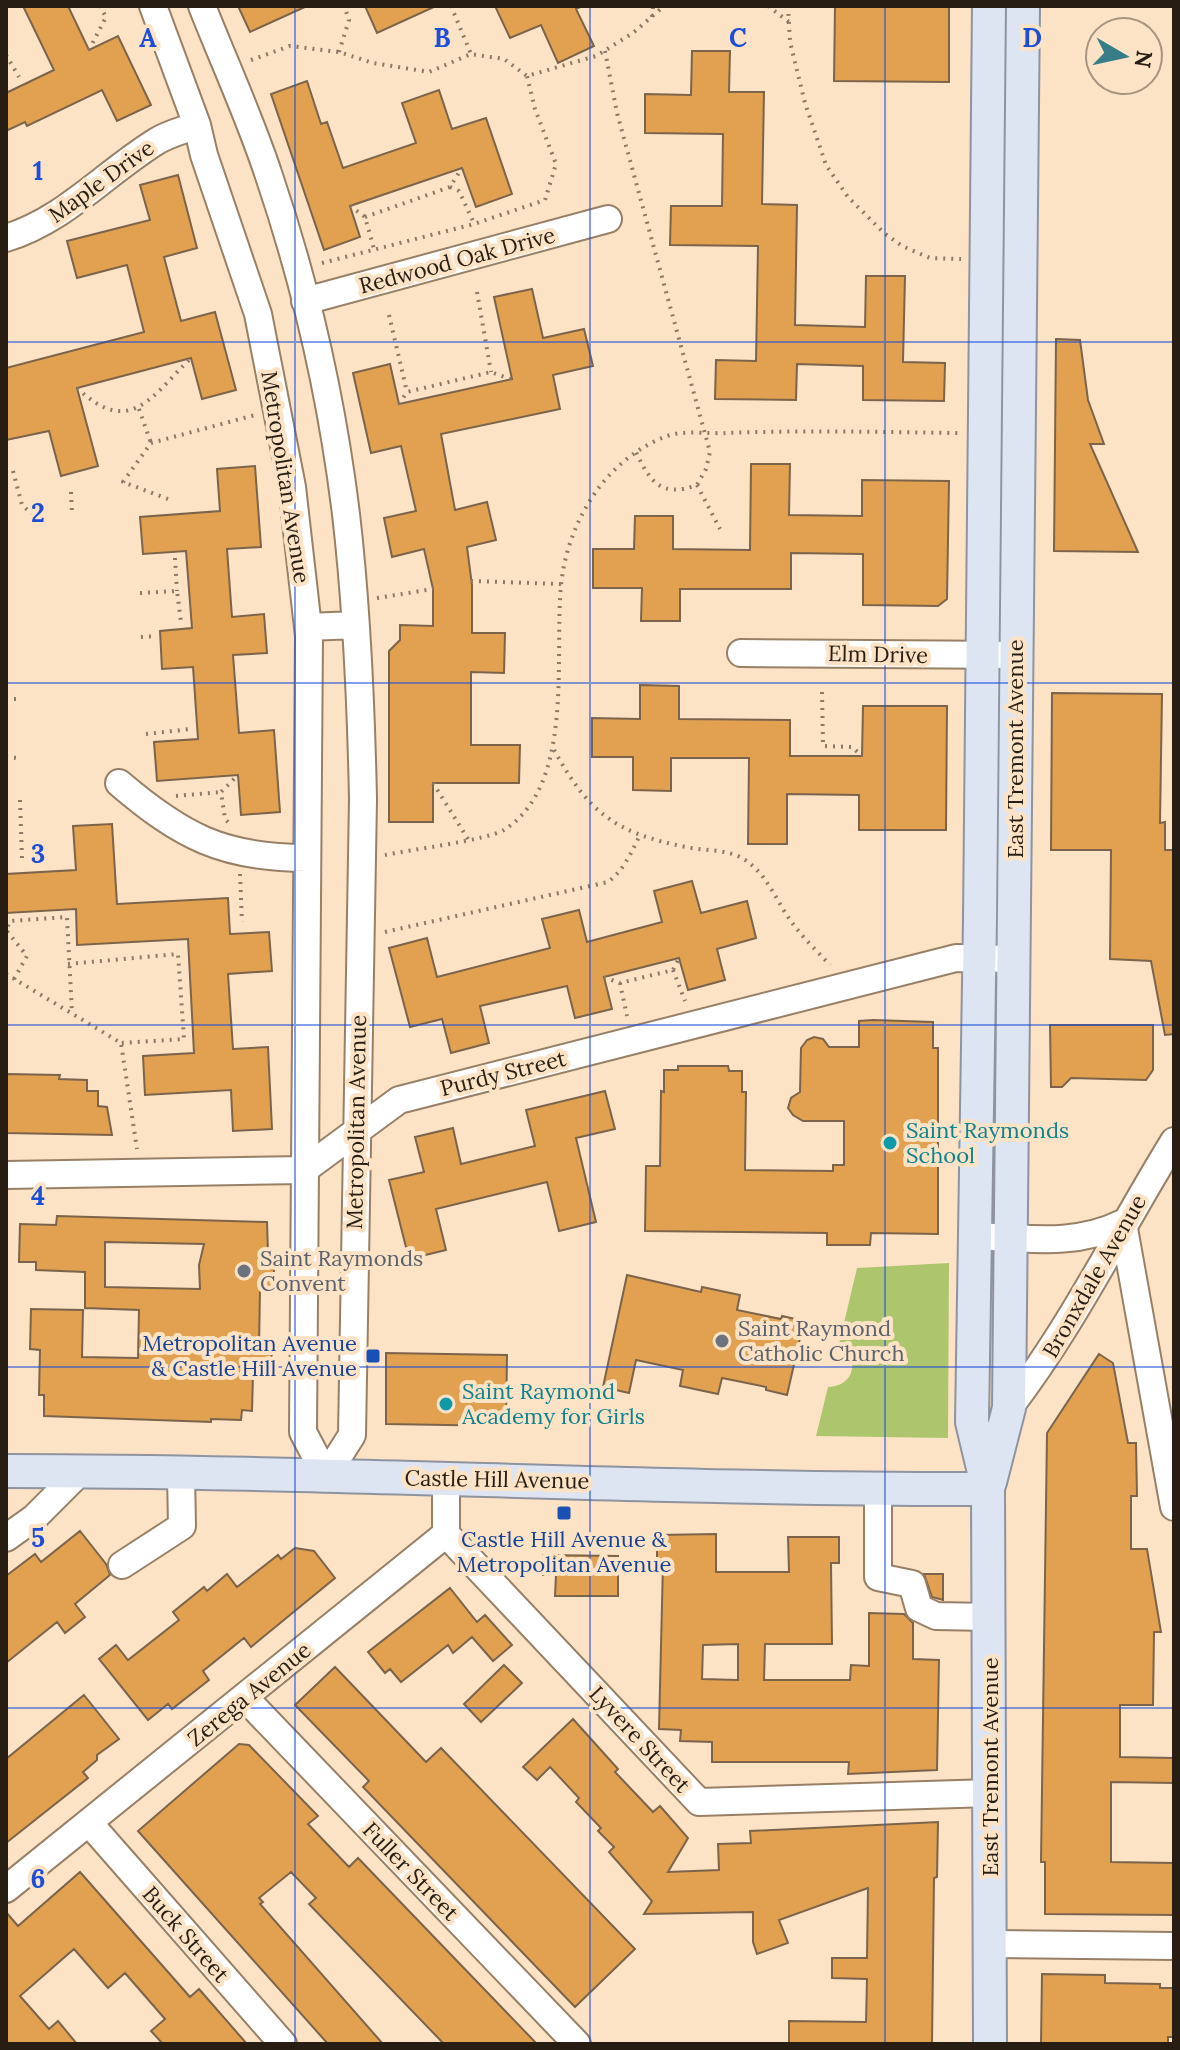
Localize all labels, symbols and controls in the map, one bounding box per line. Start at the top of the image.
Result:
north arrow [1084,16,1164,96]
text: A [139,21,157,54]
text: B [433,21,451,54]
text: C [729,21,747,54]
text: D [1022,21,1042,54]
text: N [1129,49,1159,70]
street label: Maple Drive [43,133,159,229]
text: 1 [33,154,43,187]
street label: Redwood Oak Drive [356,220,558,300]
street label: Metropolitan Avenue [255,369,317,585]
text: 2 [31,496,45,529]
street label: Elm Drive [828,639,928,669]
street label: East Tremont Avenue [1001,639,1029,859]
text: 3 [31,837,45,870]
street label: Metropolitan Avenue [340,1014,372,1230]
street label: Purdy Street [437,1044,569,1102]
place label: Saint Raymonds School [906,1116,1069,1169]
marker: Saint Raymonds School [881,1134,899,1152]
text: 4 [31,1179,45,1212]
street label: Bronxdale Avenue [1036,1189,1152,1362]
place label: Saint Raymonds Convent [260,1244,423,1297]
marker: Saint Raymonds Convent [235,1262,253,1280]
place label: Saint Raymond Catholic Church [738,1314,905,1367]
place label: Metropolitan Avenue & Castle Hill Avenue [142,1329,357,1382]
marker: Saint Raymond Catholic Church [713,1332,731,1350]
marker: Metropolitan Avenue & Castle Hill Avenue [364,1347,382,1365]
place label: Saint Raymond Academy for Girls [461,1377,645,1430]
marker: Saint Raymond Academy for Girls [437,1395,455,1413]
street label: Castle Hill Avenue [404,1463,590,1495]
marker: Castle Hill Avenue & Metropolitan Avenue [555,1504,573,1522]
text: 5 [31,1521,45,1554]
place label: Castle Hill Avenue & Metropolitan Avenue [457,1525,671,1578]
street label: Zerega Avenue [182,1636,316,1752]
street label: East Tremont Avenue [976,1657,1004,1877]
street label: Lyvere Street [583,1680,697,1799]
street label: Fuller Street [357,1816,465,1927]
text: 6 [31,1862,45,1895]
street label: Buck Street [137,1880,236,1988]

